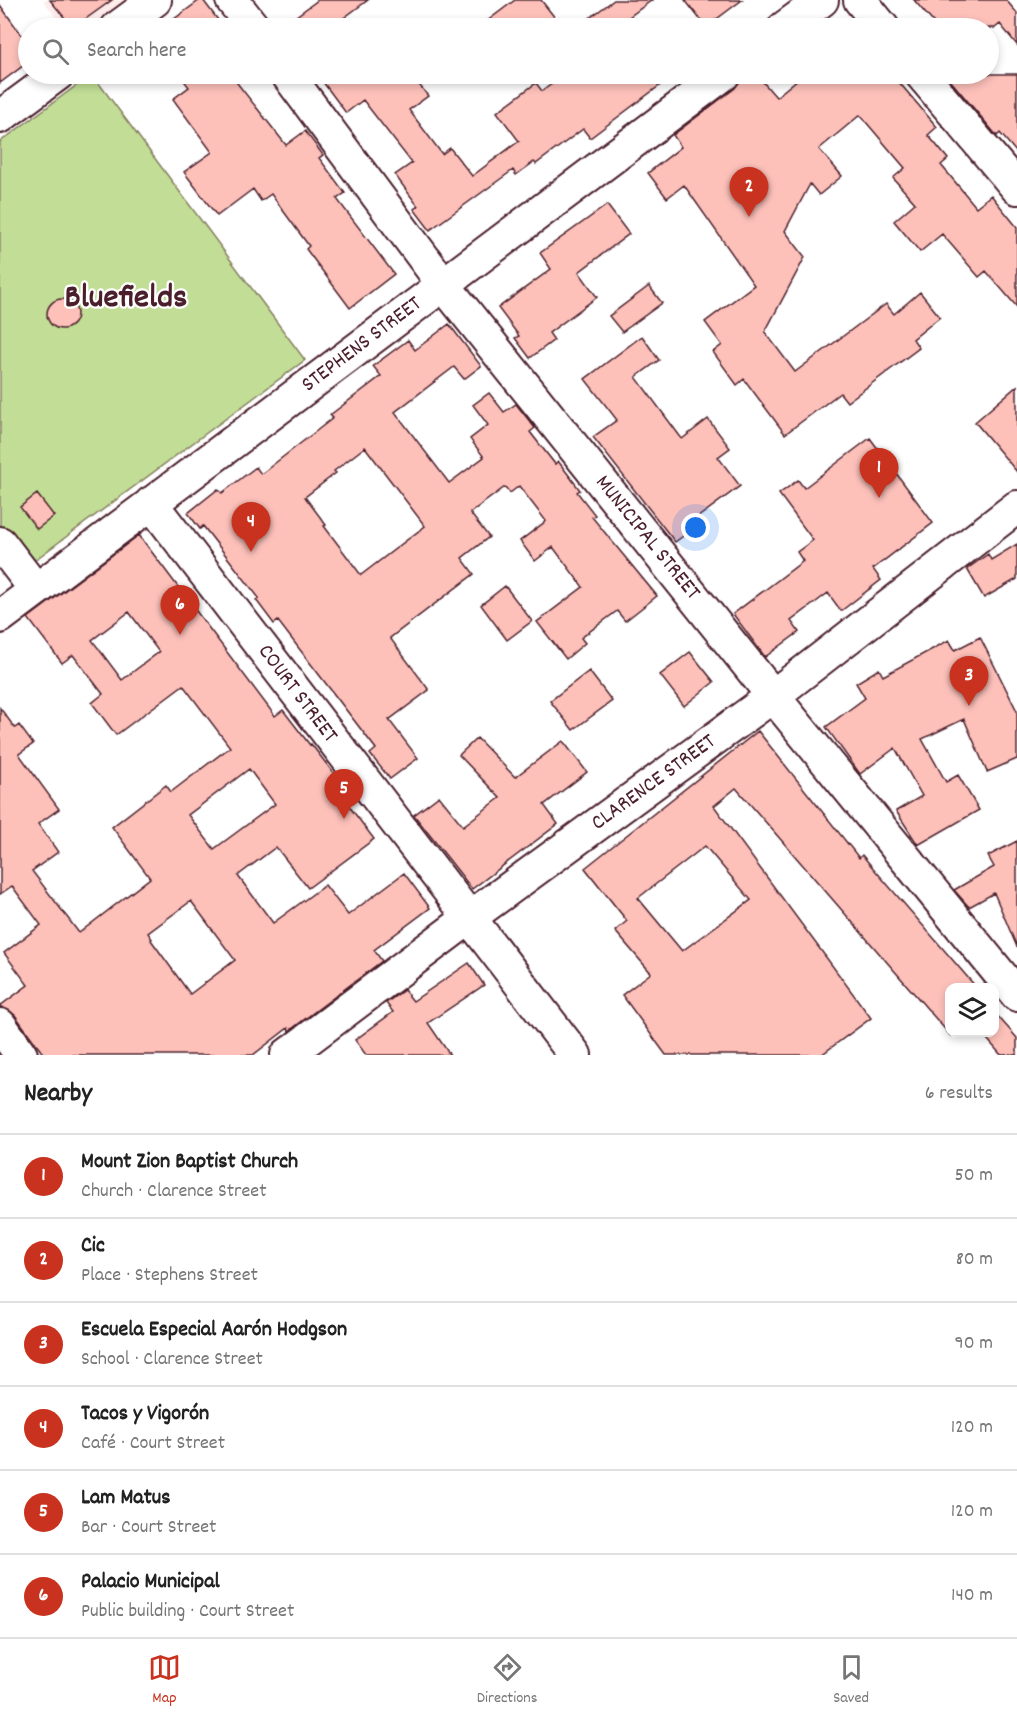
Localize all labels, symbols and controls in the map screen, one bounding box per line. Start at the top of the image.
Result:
search box [18,18,999,84]
icon: search [39,35,72,68]
text: Search here [87,36,186,67]
pin: 2 [730,168,768,217]
district label: Bluefields [65,275,187,324]
street label: STEPHENS STREET [295,289,429,401]
pin: 1 [860,448,898,498]
street label: MUNICIPAL STREET [587,469,707,607]
pin: 4 [232,502,270,552]
your location [681,513,710,542]
pin: 6 [160,586,200,635]
street label: COURT STREET [250,638,345,750]
pin: 3 [950,656,988,706]
street label: CLARENCE STREET [585,727,723,839]
pin: 5 [324,770,364,819]
map controls [945,983,999,1037]
button: layers [945,983,999,1037]
text: Nearby [24,1076,92,1113]
text: 6 results [925,1080,993,1108]
text: Mount Zion Baptist Church [81,1147,298,1178]
text: 1 [41,1162,46,1190]
text: 50 m [955,1162,993,1190]
text: Church · Clarence Street [81,1178,267,1206]
text: Cic [81,1231,105,1262]
text: 2 [39,1246,48,1274]
text: 80 m [956,1246,993,1274]
text: Place · Stephens Street [81,1262,258,1290]
text: Escuela Especial Aarón Hodgson [81,1315,347,1346]
text: 3 [39,1330,48,1358]
text: 90 m [955,1330,993,1358]
text: School · Clarence Street [81,1346,263,1374]
text: Tacos y Vigorón [81,1399,209,1430]
text: 4 [39,1414,48,1442]
text: 120 m [951,1414,993,1442]
text: Café · Court Street [81,1430,225,1458]
text: Lam Matus [81,1483,171,1514]
text: 5 [39,1498,48,1526]
text: 120 m [951,1498,993,1526]
text: Bar · Court Street [81,1514,216,1542]
text: Palacio Municipal [81,1567,220,1598]
text: 6 [39,1582,48,1610]
text: 140 m [951,1582,993,1610]
text: Public building · Court Street [81,1598,294,1626]
tab: Map [148,1651,181,1710]
tab: Directions [477,1651,537,1710]
tab: Saved [833,1651,869,1710]

